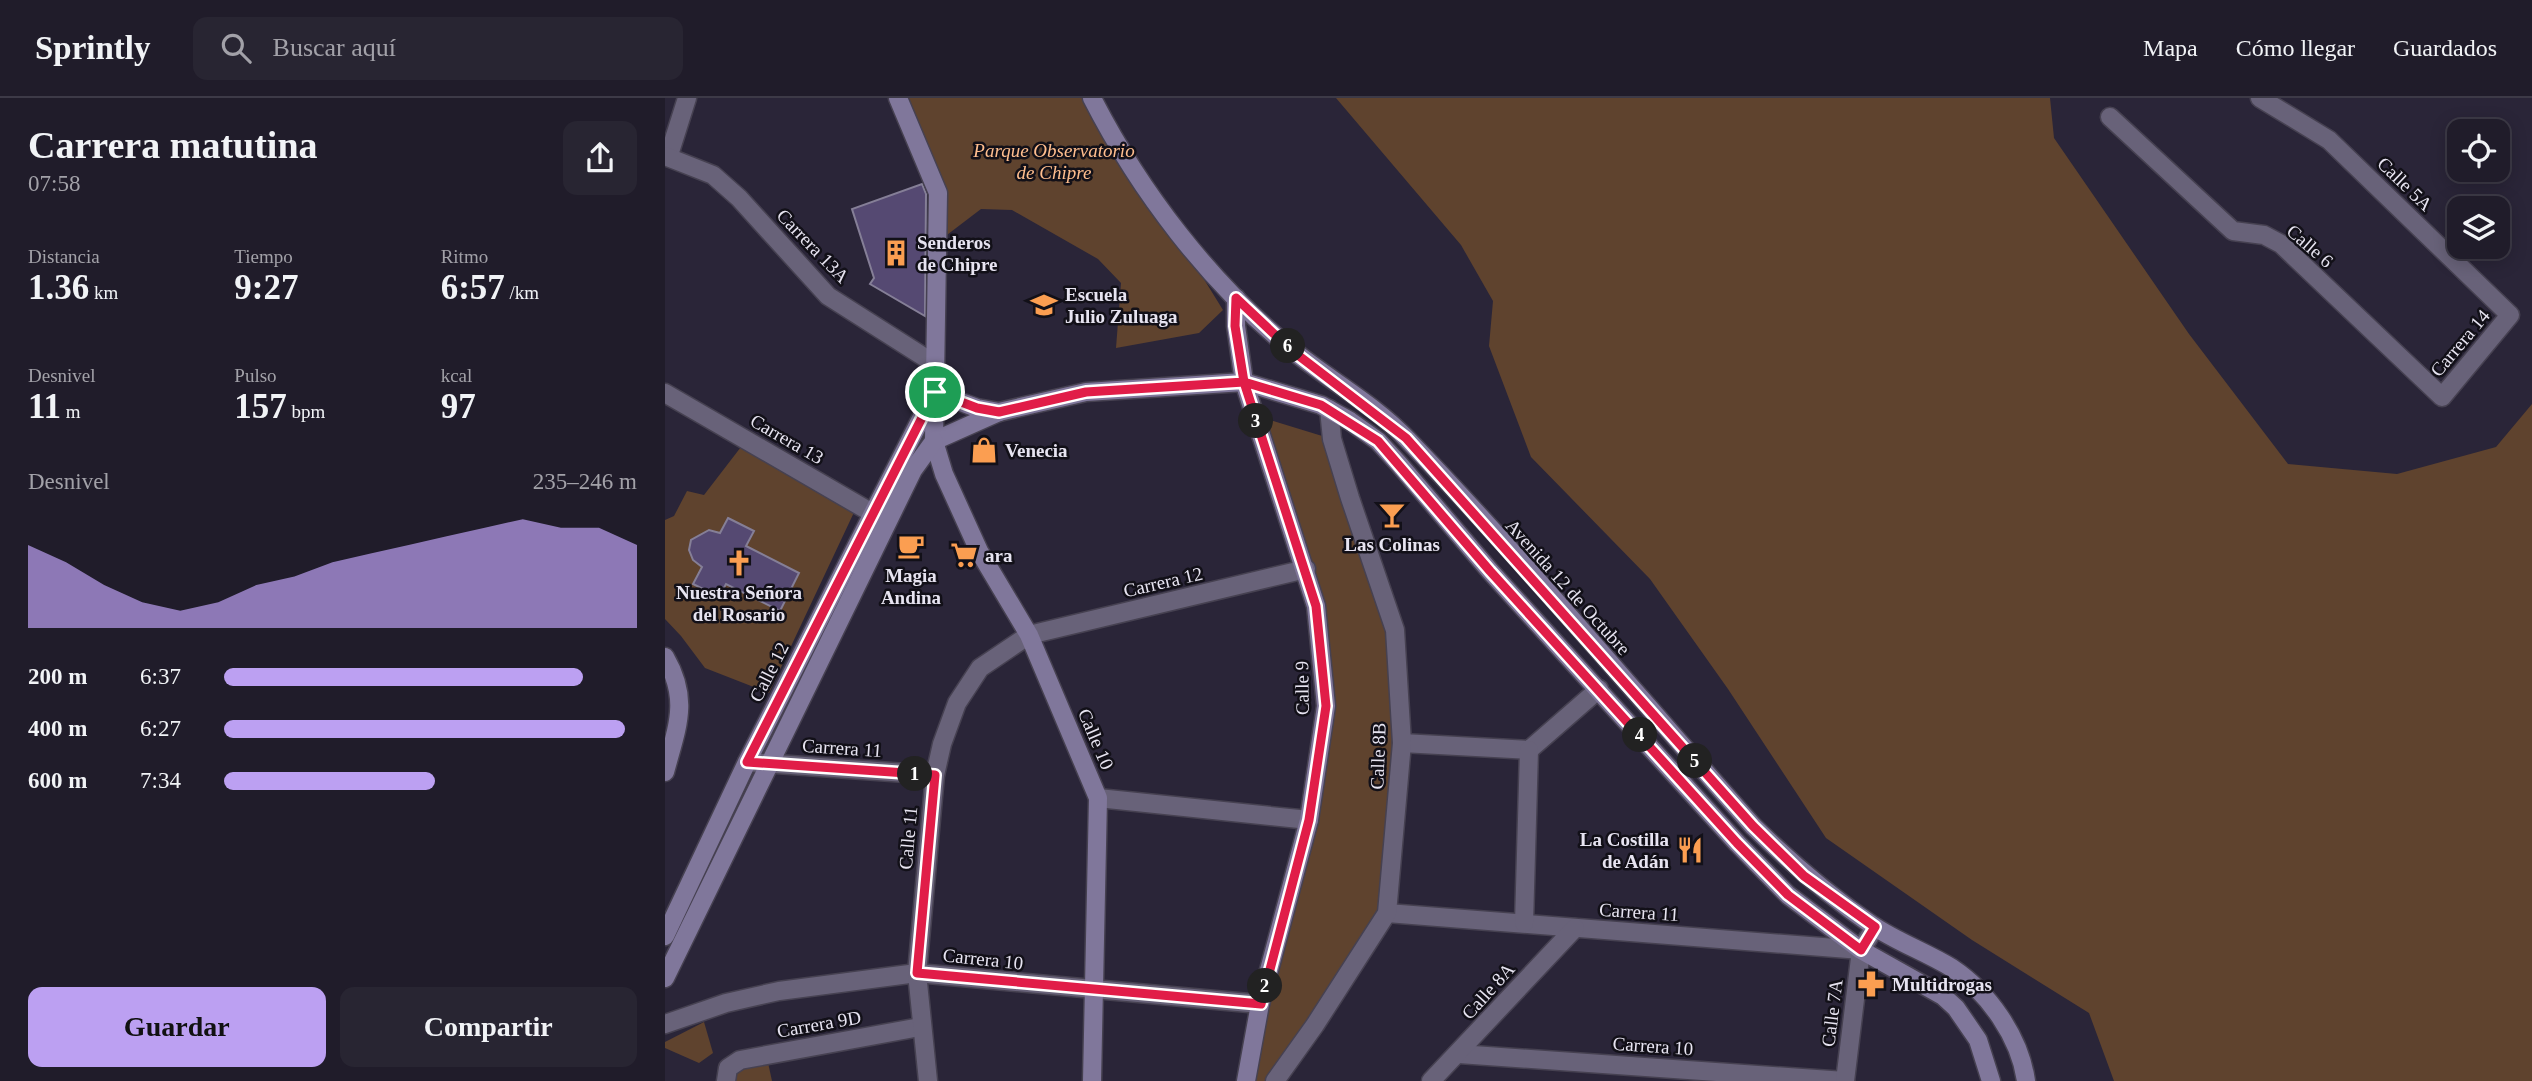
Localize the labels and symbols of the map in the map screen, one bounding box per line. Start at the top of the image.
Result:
park label: Parque Observatorio de Chipre [972,140,1135,183]
street label: Calle 5A [2373,153,2437,215]
street label: Carrera 13A [773,205,854,287]
street label: Calle 6 [2283,220,2337,272]
place label: Senderos de Chipre [917,232,997,275]
building icon: Senderos de Chipre [881,238,911,268]
place label: Escuela Julio Zuluaga [1065,284,1178,327]
school or university icon: Escuela Julio Zuluaga [1029,290,1059,320]
street label: Carrera 14 [2426,305,2494,381]
pin: 6 [1271,328,1305,364]
pin [905,362,965,422]
pin: 3 [1239,404,1273,438]
street label: Carrera 13 [747,410,827,468]
shop icon: Venecia [969,435,999,465]
place label: Venecia [1005,440,1068,461]
bar icon: Las Colinas [1377,500,1407,530]
street label: Avenida 12 de Octubre [1502,515,1634,659]
cafe icon: Magia Andina [896,531,926,561]
place label: Las Colinas [1344,534,1440,555]
supermarket icon: ara [949,540,979,570]
place label: ara [985,545,1013,566]
church icon: Nuestra Señora del Rosario [724,548,754,578]
street label: Carrera 12 [1121,563,1205,601]
place label: Magia Andina [881,565,942,608]
place label: Nuestra Señora del Rosario [676,582,803,625]
street label: Calle 12 [745,639,793,705]
street label: Calle 9 [1291,661,1313,715]
street label: Calle 10 [1074,706,1118,772]
pin: 4 [1623,718,1657,752]
street label: Calle 8B [1366,722,1390,790]
street label: Carrera 11 [801,735,883,761]
pin: 5 [1677,744,1713,778]
pin: 1 [897,756,933,792]
street label: Calle 11 [895,806,921,870]
place label: La Costilla de Adán [1580,829,1669,872]
restaurant icon: La Costilla de Adán [1675,835,1705,865]
street label: Carrera 11 [1598,899,1680,925]
street label: Carrera 10 [942,944,1024,974]
street label: Calle 8A [1457,958,1519,1023]
pin: 2 [1247,968,1283,1004]
pharmacy icon: Multidrogas [1856,969,1886,999]
place label: Multidrogas [1892,974,1992,995]
street label: Calle 7A [1817,978,1847,1048]
street label: Carrera 9D [775,1006,863,1042]
street label: Carrera 10 [1612,1033,1694,1059]

